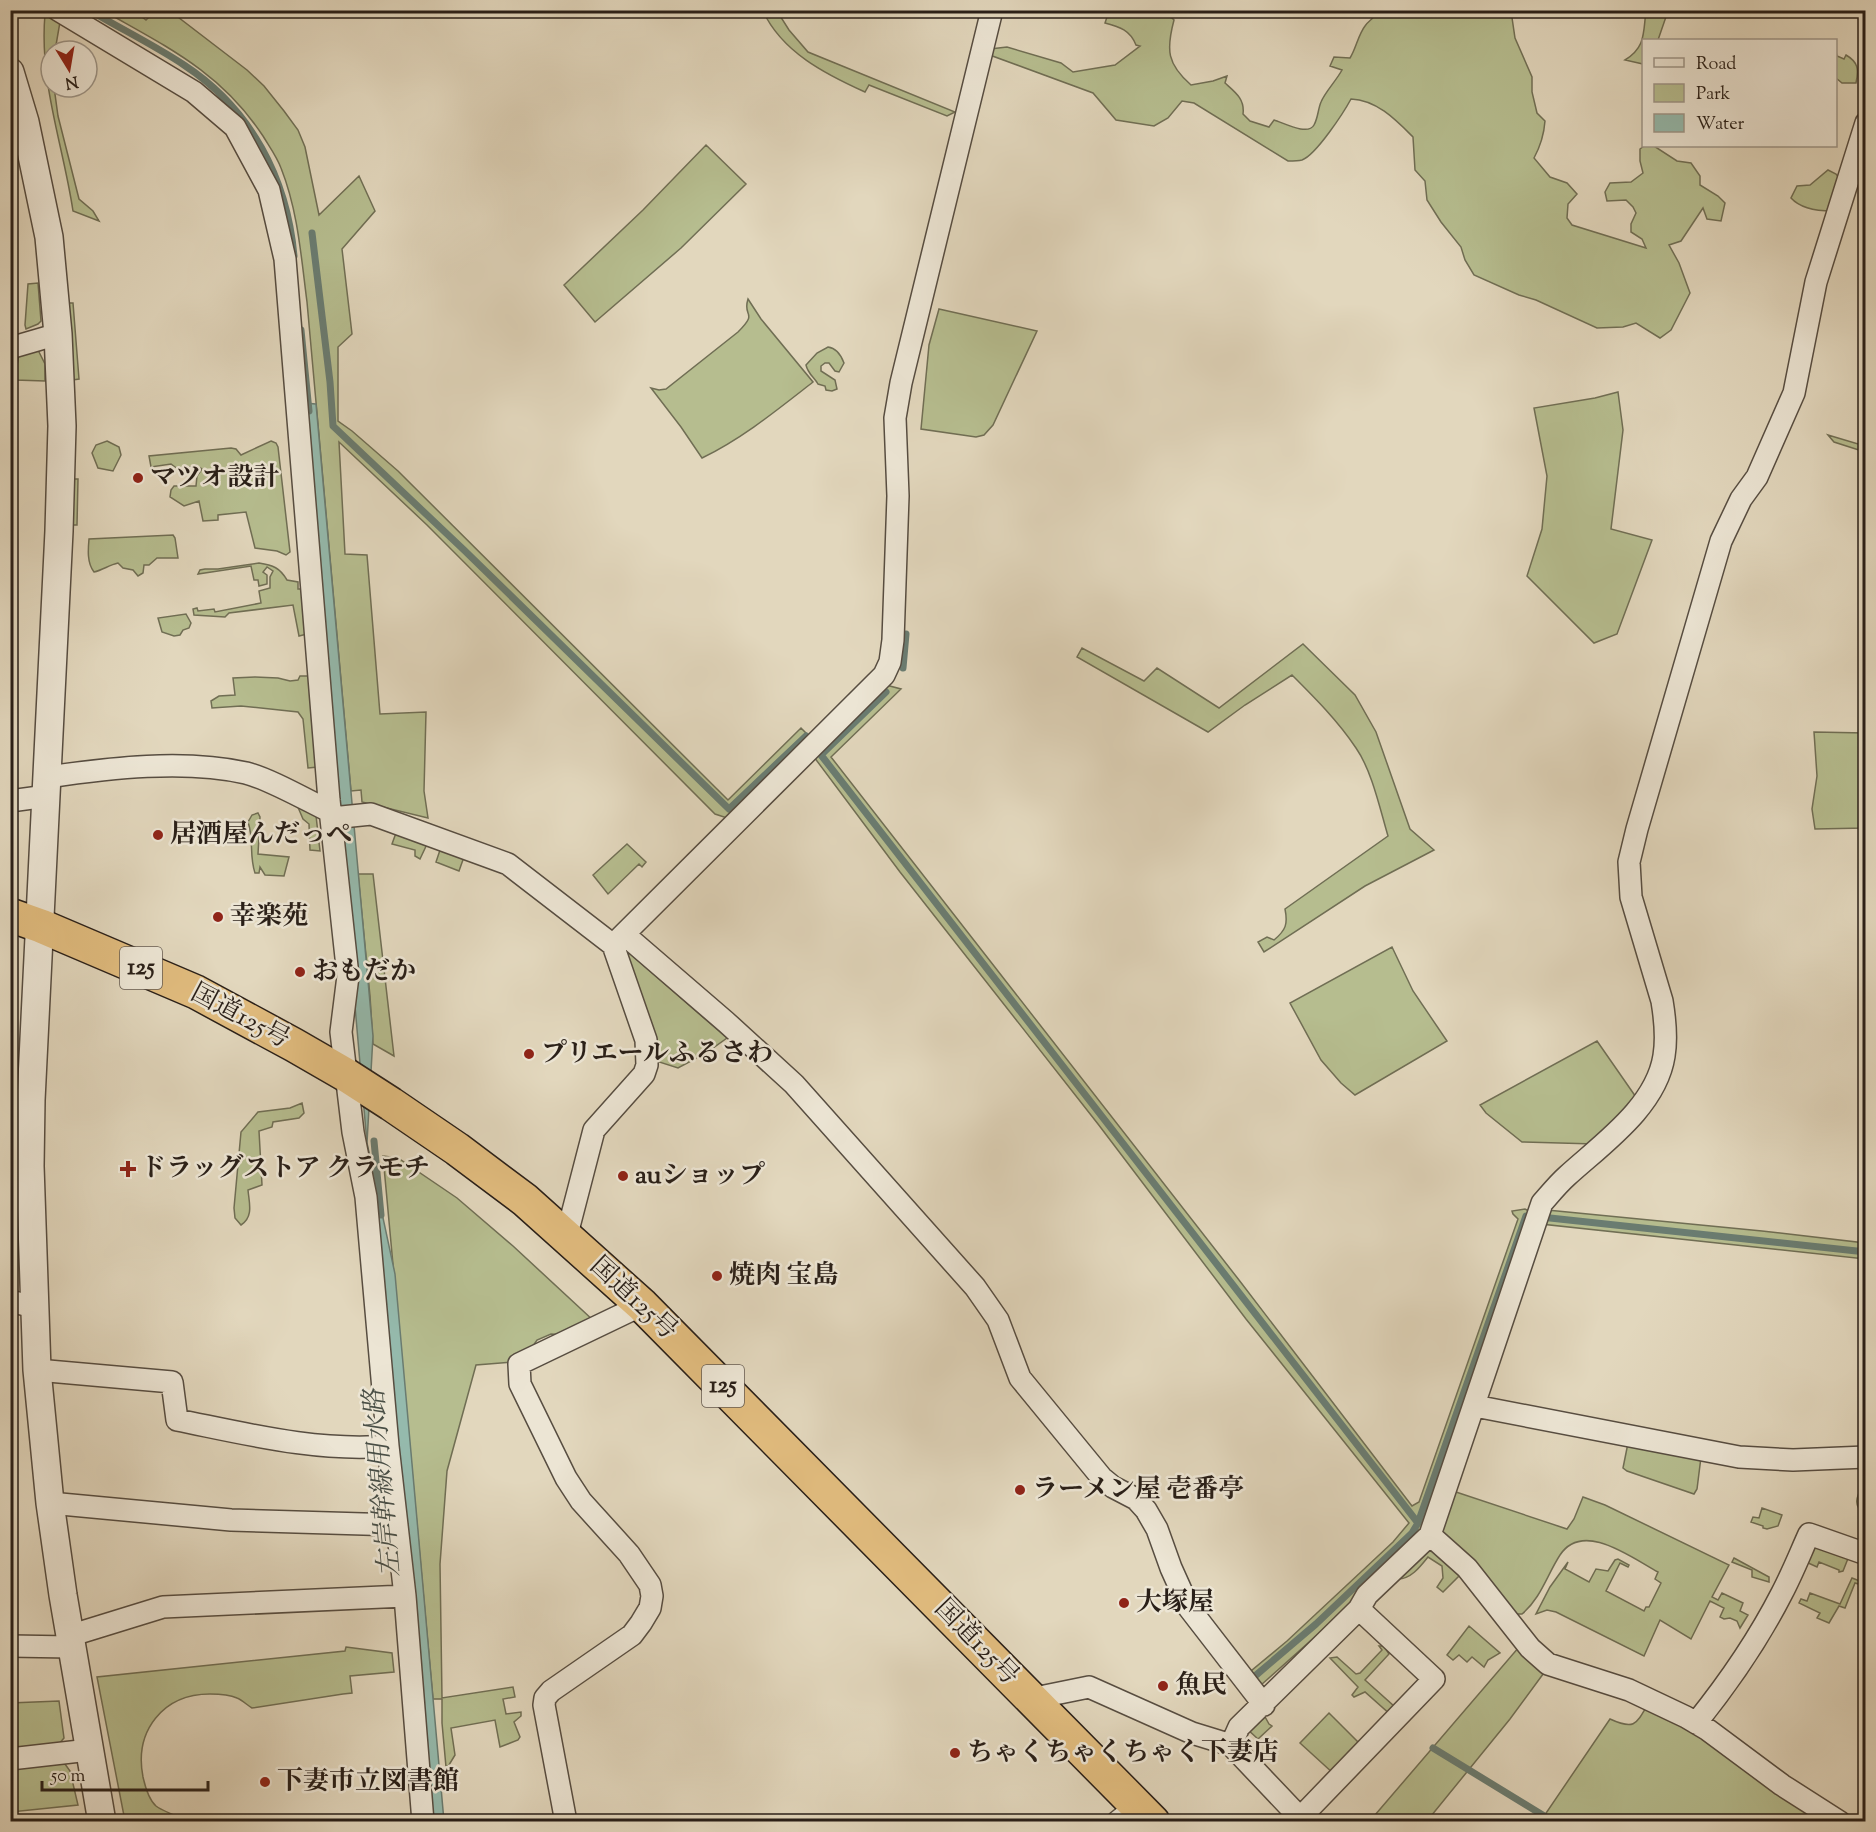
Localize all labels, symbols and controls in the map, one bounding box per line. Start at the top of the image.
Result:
north arrow [39,39,99,99]
legend [1642,39,1837,147]
text: Road [1696,52,1736,78]
text: N [63,69,80,94]
text: Park [1696,82,1731,108]
text: Water [1696,112,1745,138]
place label: マツオ設計 [150,460,279,497]
marker: マツオ設計 [131,471,145,485]
place label: 居酒屋んだっぺ [170,817,352,854]
marker: 居酒屋んだっぺ [151,828,165,842]
place label: 幸楽苑 [230,899,308,936]
marker: 幸楽苑 [211,910,225,924]
road number: 125 [120,947,162,989]
place label: おもだか [312,954,416,991]
marker: おもだか [293,965,307,979]
street label: 国道125号 [184,975,296,1059]
place label: プリエールふるさわ [541,1036,773,1073]
marker: プリエールふるさわ [522,1047,536,1061]
place label: ドラッグストア クラモチ [140,1151,430,1188]
place label: auショップ [635,1158,765,1195]
marker: ドラッグストア クラモチ [121,1162,135,1176]
marker: auショップ [616,1169,630,1183]
street label: 国道125号 [581,1249,685,1349]
place label: 焼肉 宝島 [729,1258,839,1295]
marker: 焼肉 宝島 [710,1269,724,1283]
road number: 125 [702,1365,744,1407]
water label: 左岸幹線用水路 [356,1385,412,1579]
place label: ラーメン屋 壱番亭 [1032,1472,1244,1509]
marker: ラーメン屋 壱番亭 [1013,1483,1027,1497]
place label: 大塚屋 [1136,1585,1214,1622]
street label: 国道125号 [925,1591,1027,1695]
marker: 大塚屋 [1117,1596,1131,1610]
place label: 魚民 [1175,1668,1227,1705]
marker: 魚民 [1156,1679,1170,1693]
place label: ちゃくちゃくちゃく下妻店 [967,1735,1279,1772]
marker: ちゃくちゃくちゃく下妻店 [948,1746,962,1760]
scale bar [42,1754,208,1792]
text: 50 m [50,1764,86,1790]
place label: 下妻市立図書館 [277,1764,459,1801]
marker: 下妻市立図書館 [258,1775,272,1789]

